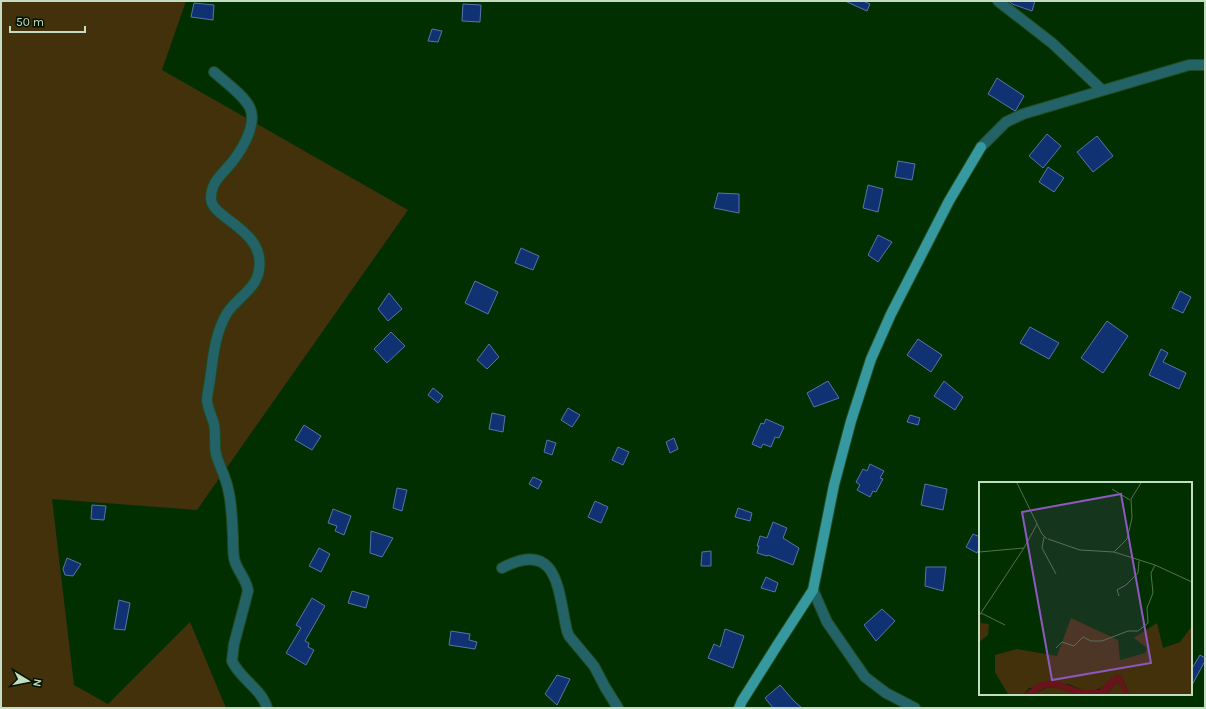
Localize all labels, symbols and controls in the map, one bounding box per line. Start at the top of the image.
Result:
scale bar [10,8,85,34]
text: 50 m [16,15,44,29]
inset map [979,482,1192,695]
north arrow [8,661,48,701]
text: N [30,678,44,688]

